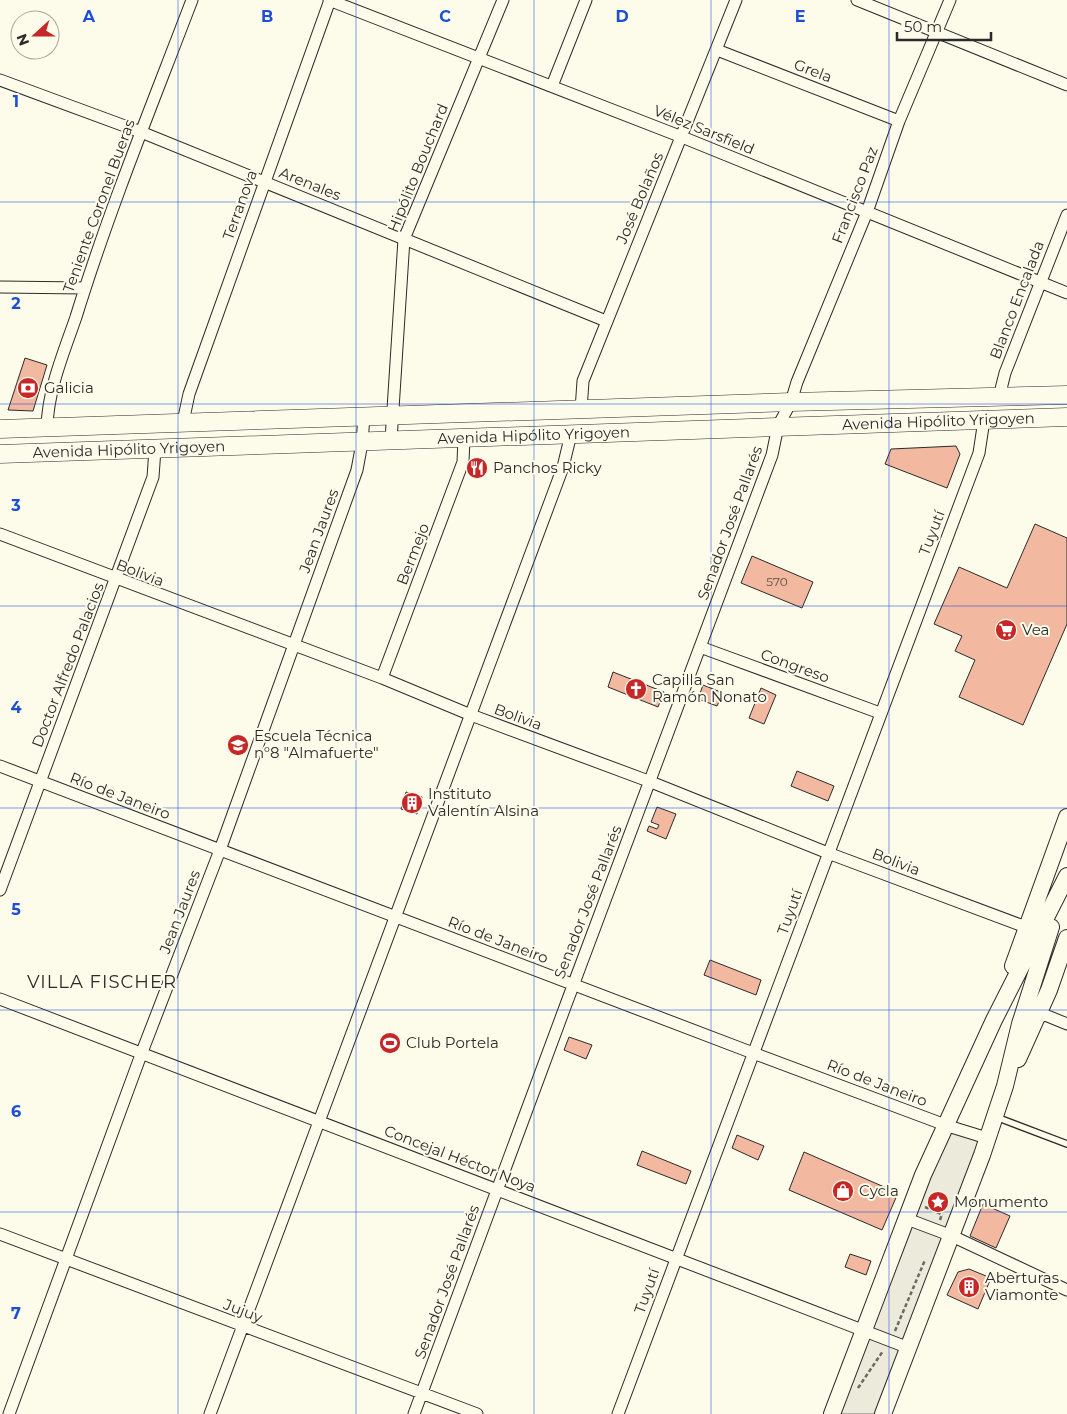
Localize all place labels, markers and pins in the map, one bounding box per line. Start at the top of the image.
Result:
bank icon: Galicia [16,376,40,400]
place label: Galicia [44,378,94,397]
restaurant icon: Panchos Ricky [465,456,489,480]
place label: Panchos Ricky [493,458,602,477]
supermarket icon: Vea [994,618,1018,642]
place label: Vea [1022,620,1049,639]
place label: Capilla San Ramón Nonato [652,670,767,706]
church icon: Capilla San Ramón Nonato [624,677,648,701]
place label: Escuela Técnica n°8 "Almafuerte" [254,726,379,762]
school or university icon: Escuela Técnica n°8 "Almafuerte" [226,733,250,757]
place label: Instituto Valentín Alsina [428,784,539,820]
building icon: Instituto Valentín Alsina [400,791,424,815]
sports icon: Club Portela [378,1031,402,1055]
place label: Club Portela [406,1033,499,1052]
shop icon: Cycla [831,1179,855,1203]
place label: Cycla [859,1181,899,1200]
place icon: Monumento [926,1190,950,1214]
place label: Monumento [954,1192,1048,1211]
place label: Aberturas Viamonte [985,1268,1059,1304]
building icon: Aberturas Viamonte [957,1275,981,1299]

